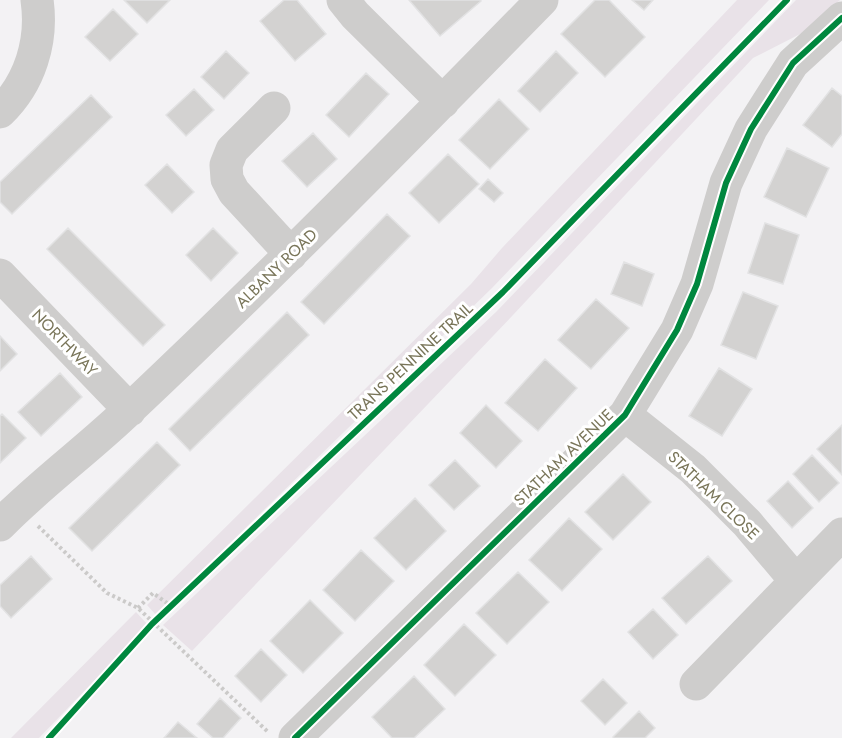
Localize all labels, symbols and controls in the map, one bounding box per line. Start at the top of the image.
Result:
street label: ALBANY ROAD [230,223,322,313]
street label: TRANS PENNINE TRAIL [343,297,478,425]
street label: NORTHWAY [27,304,103,381]
street label: STATHAM AVENUE [508,404,618,511]
street label: STATHAM CLOSE [663,446,764,545]

